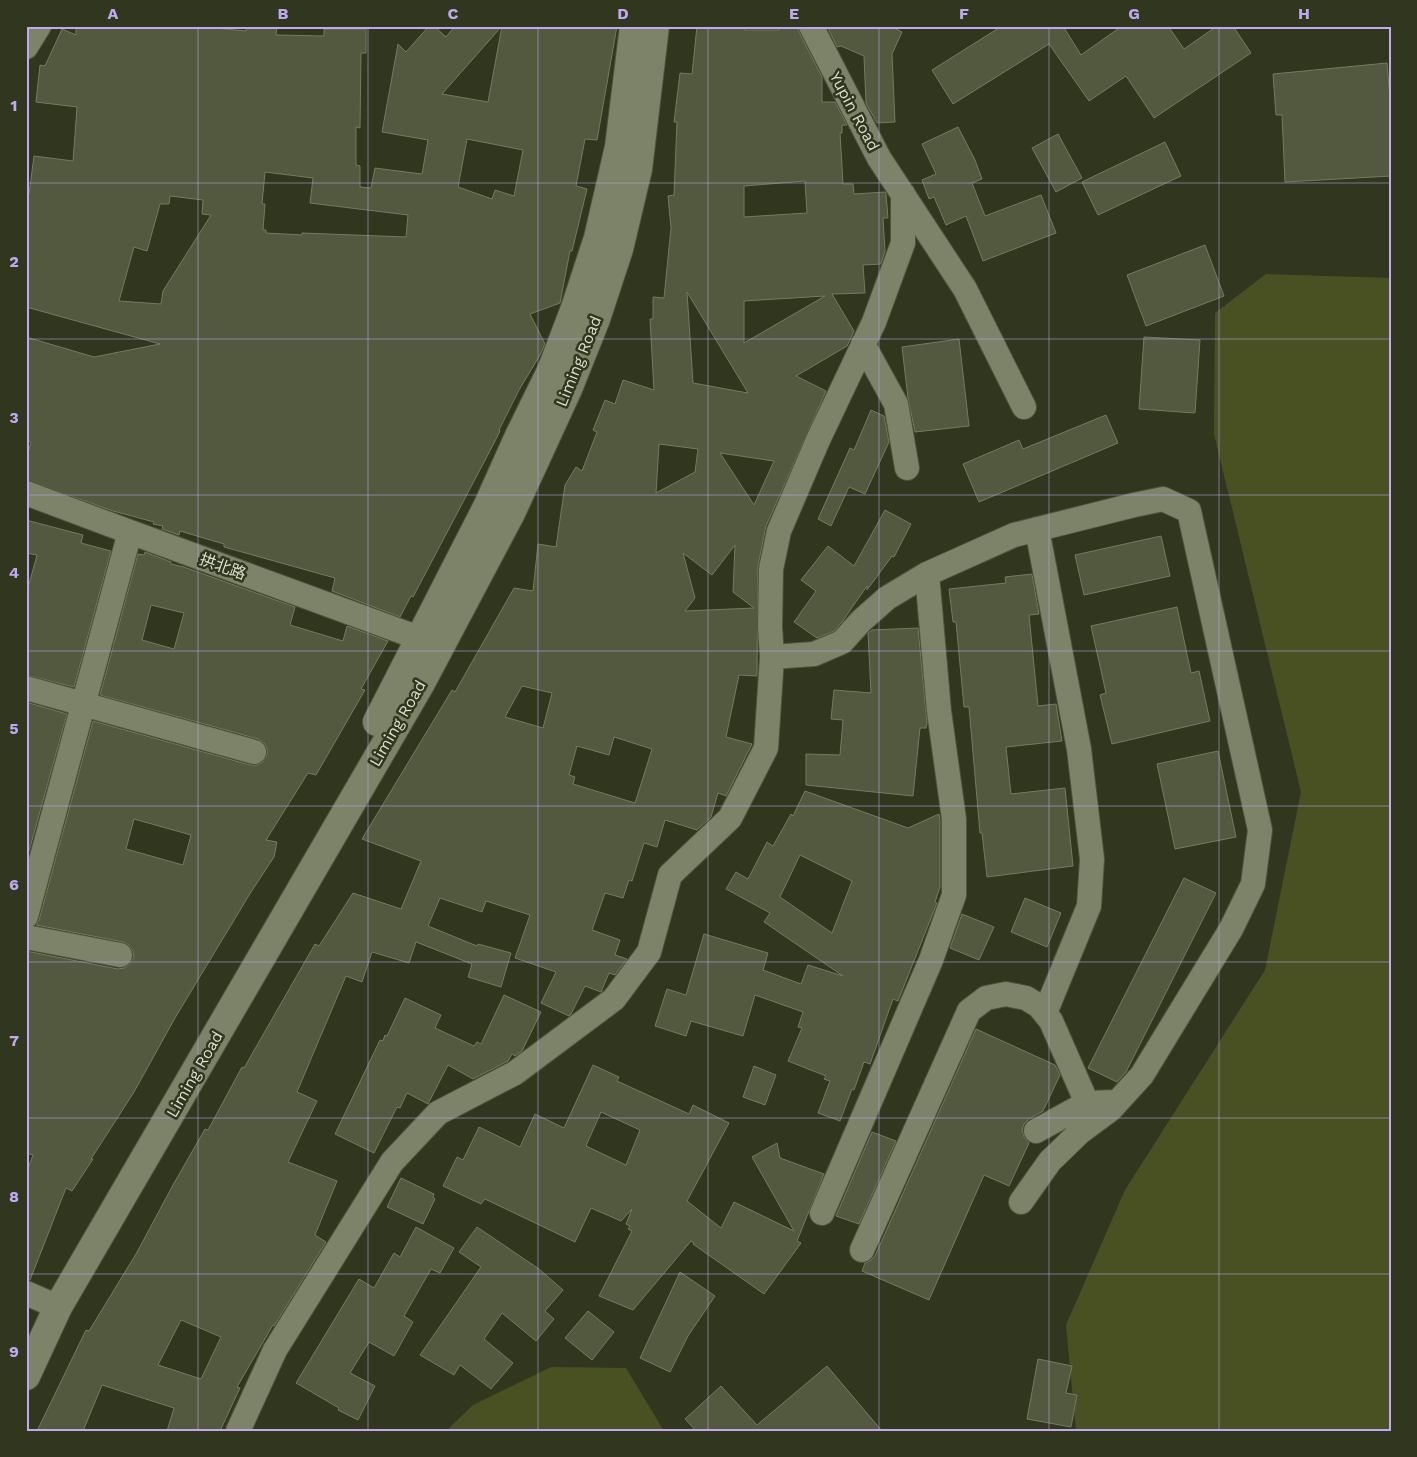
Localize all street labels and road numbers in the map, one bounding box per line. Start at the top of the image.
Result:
street label: Yupin Road [826,68,883,154]
street label: Liming Road [552,313,605,409]
street label: 拱北路 [197,549,249,584]
street label: Liming Road [365,677,430,770]
street label: Liming Road [162,1028,227,1121]

